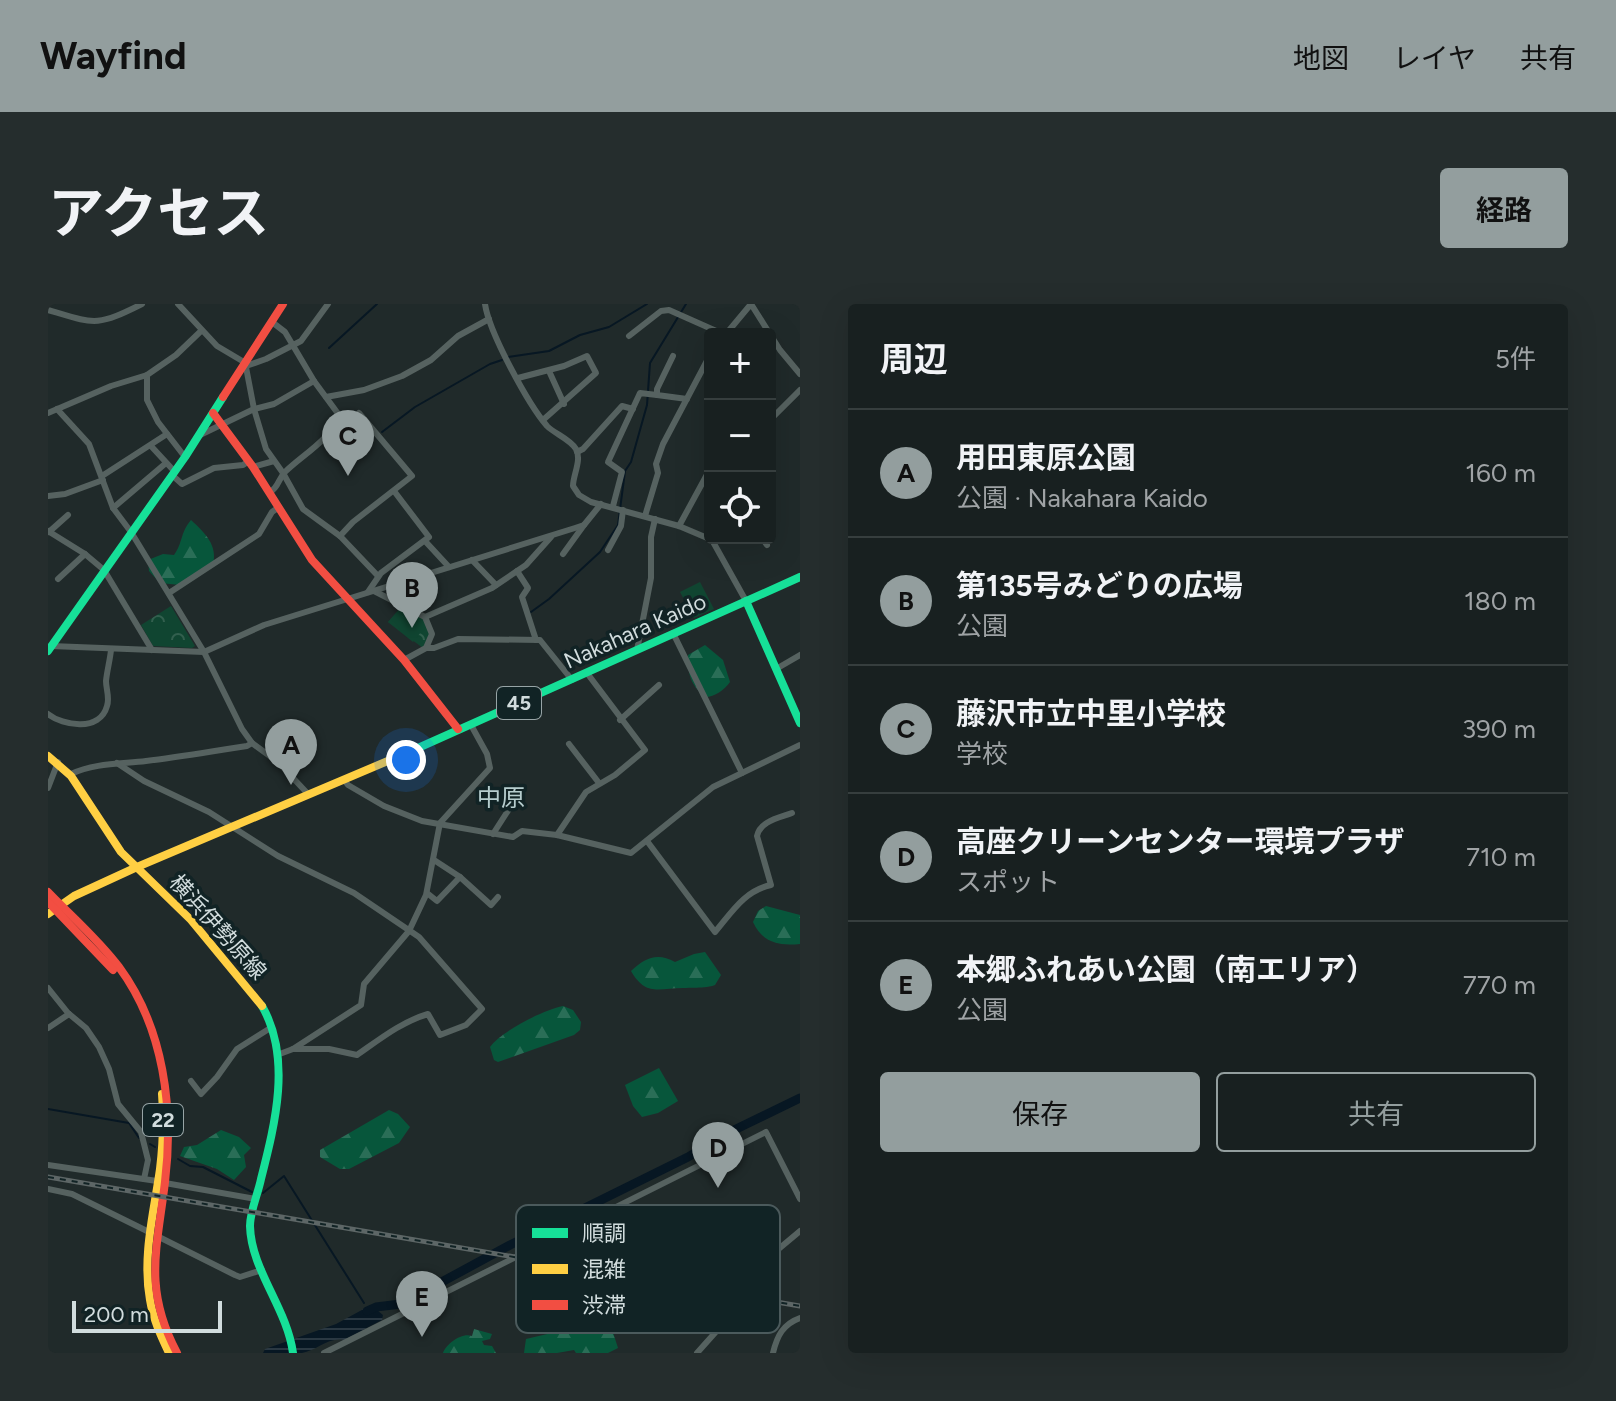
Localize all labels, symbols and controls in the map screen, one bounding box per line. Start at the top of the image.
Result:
text: Wayfind [40,33,187,79]
text: 地図 [1293,41,1349,75]
text: レイヤ [1393,41,1476,75]
text: 共有 [1520,41,1576,75]
button: 経路 [1440,168,1568,248]
text: アクセス [48,180,269,247]
map controls [704,328,776,544]
button: + [704,328,776,400]
text: 周辺 [880,339,948,380]
text: 5件 [1495,343,1536,375]
button: − [704,400,776,472]
pin: C [322,410,374,476]
text: 用田東原公園 [956,439,1136,476]
text: A [897,457,915,489]
text: 160 m [1465,457,1536,489]
button: locate [704,472,776,544]
text: 公園 · Nakahara Kaido [956,482,1208,514]
pin: B [386,562,438,628]
text: 第135号みどりの広場 [956,567,1243,604]
text: B [898,585,914,617]
text: 180 m [1464,585,1536,617]
street label: Nakahara Kaido [560,588,710,674]
text: 公園 [956,610,1008,642]
road number: 45 [497,687,541,719]
text: 藤沢市立中里小学校 [956,695,1226,732]
text: C [897,713,915,745]
text: 390 m [1462,713,1536,745]
pin: A [265,719,317,785]
text: 学校 [956,738,1008,770]
your location [386,740,426,780]
district label: 中原 [477,783,525,812]
text: 高座クリーンセンター環境プラザ [956,823,1405,860]
text: D [897,841,915,873]
text: 710 m [1466,841,1536,873]
text: スポット [956,866,1060,898]
street label: 横浜伊勢原線 [164,869,272,985]
text: 本郷ふれあい公園（南エリア） [956,951,1376,988]
text: E [898,969,914,1001]
text: 770 m [1463,969,1536,1001]
text: 公園 [956,994,1008,1026]
button: 保存 [880,1072,1200,1152]
button: 共有 [1216,1072,1536,1152]
road number: 22 [143,1104,183,1136]
pin: D [692,1122,744,1188]
legend [516,1205,780,1333]
text: 順調 [582,1220,626,1247]
text: 混雑 [582,1256,626,1283]
pin: E [396,1271,448,1337]
text: 渋滞 [582,1292,626,1319]
scale bar [72,1297,222,1333]
text: 200 m [84,1301,149,1328]

